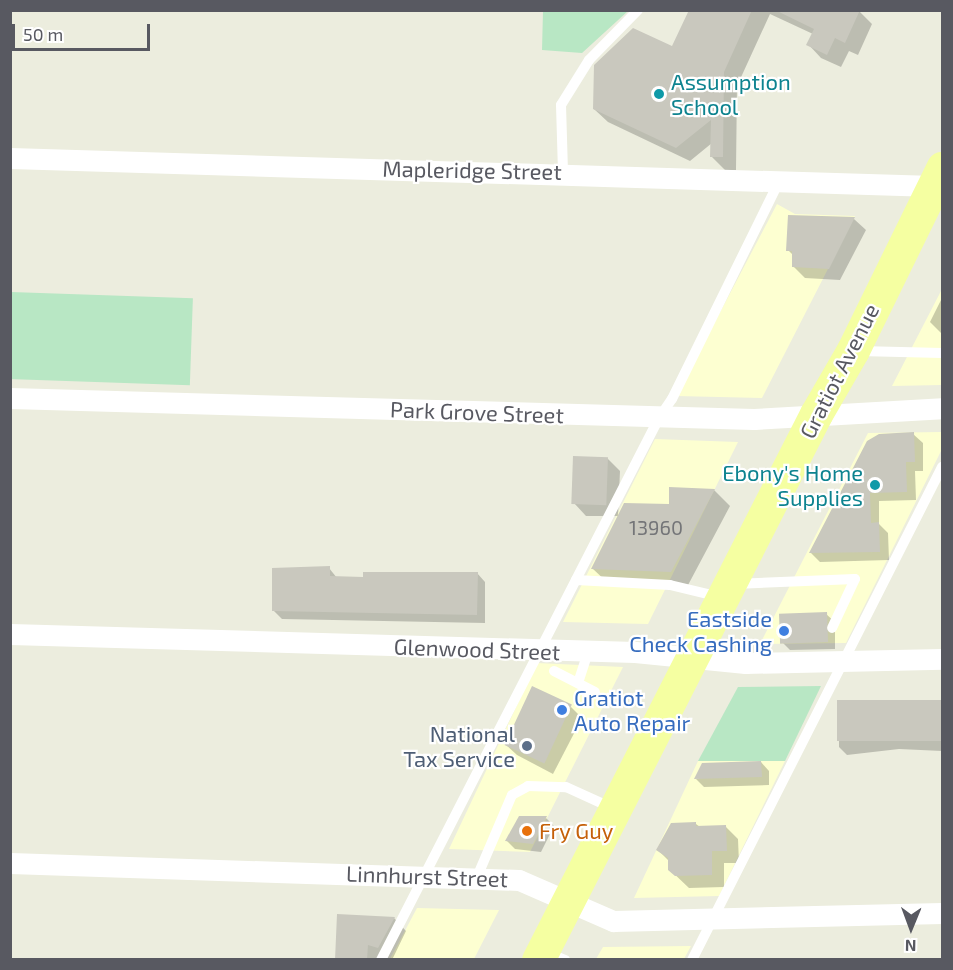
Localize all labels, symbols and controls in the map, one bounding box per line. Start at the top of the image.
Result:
scale bar [15,12,153,50]
text: 50 m [23,23,63,45]
place label: Assumption School [671,68,791,119]
marker: Assumption School [652,87,666,101]
street label: Mapleridge Street [382,155,562,185]
street label: Gratiot Avenue [794,299,884,443]
street label: Park Grove Street [390,396,564,428]
place label: Ebony's Home Supplies [722,459,863,511]
marker: Ebony's Home Supplies [868,478,882,492]
house number: 13960 [629,515,683,539]
place label: Eastside Check Cashing [629,605,772,656]
marker: Eastside Check Cashing [777,624,791,638]
street label: Glenwood Street [393,633,561,665]
place label: Gratiot Auto Repair [574,684,690,736]
marker: Gratiot Auto Repair [555,703,569,717]
place label: National Tax Service [403,720,515,772]
marker: National Tax Service [520,739,534,753]
place label: Fry Guy [539,818,614,844]
marker: Fry Guy [520,824,534,838]
street label: Linnhurst Street [346,860,508,892]
north arrow [881,898,941,958]
text: N [905,937,917,956]

